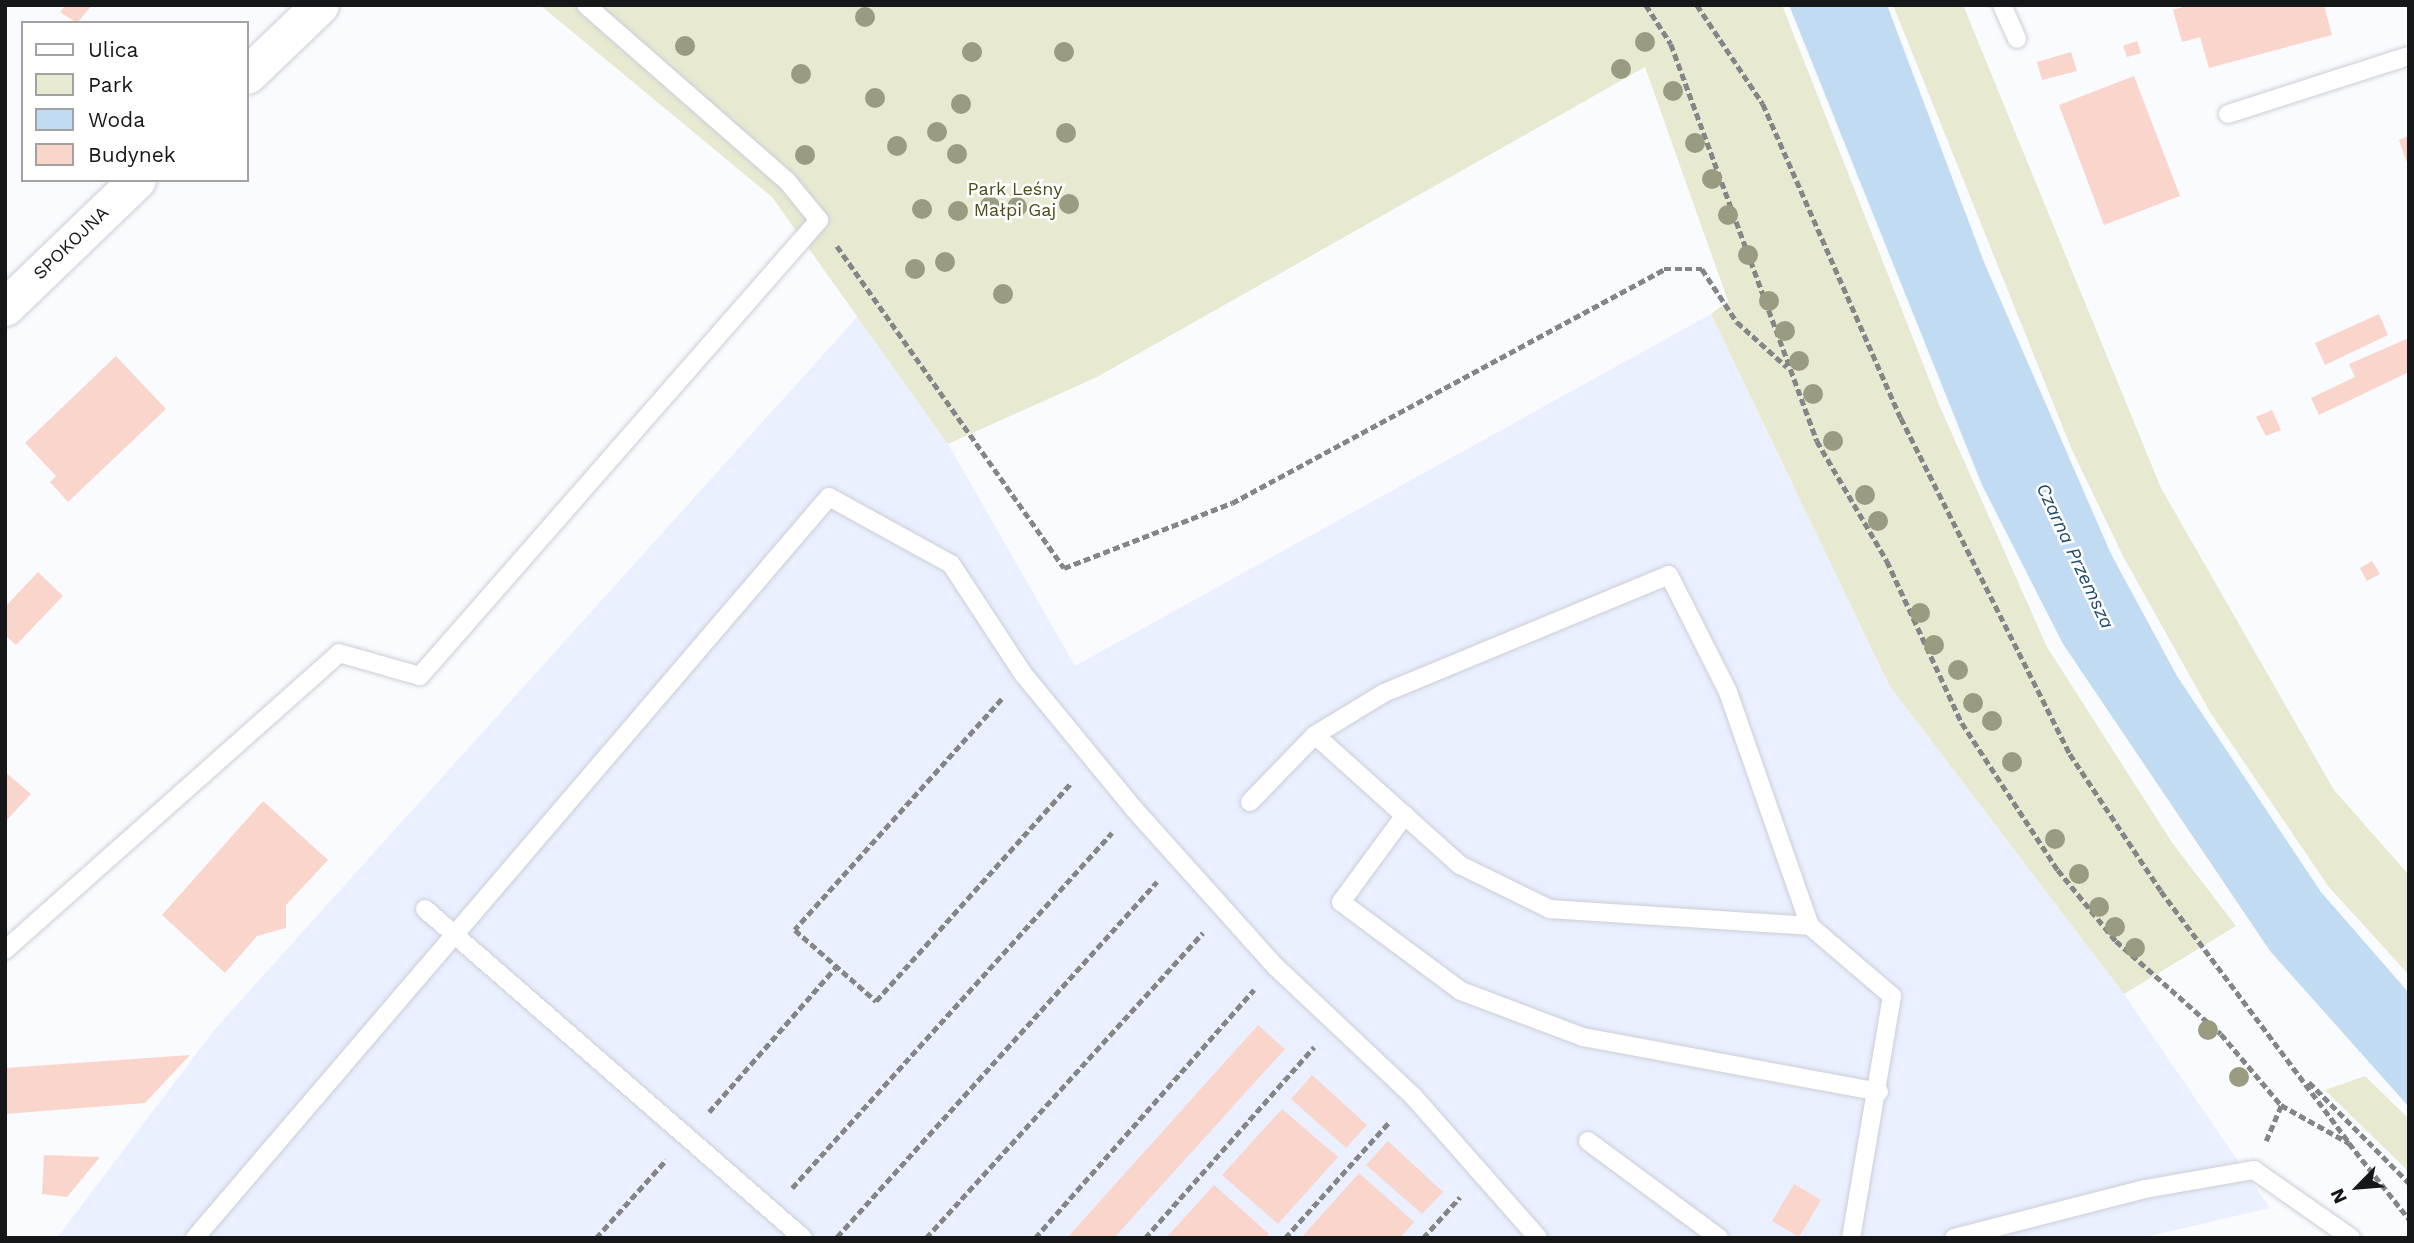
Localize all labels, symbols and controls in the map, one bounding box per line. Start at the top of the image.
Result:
legend [21,21,248,182]
text: Ulica [88,37,138,62]
text: Park [88,72,133,97]
text: Woda [88,107,145,132]
text: Budynek [88,142,176,167]
park label: Park Leśny Małpi Gaj [967,179,1063,222]
street label: SPOKOJNA [29,202,113,284]
water label: Czarna Przemsza [2031,480,2119,632]
north arrow [2323,1152,2393,1222]
text: N [2325,1185,2352,1207]

